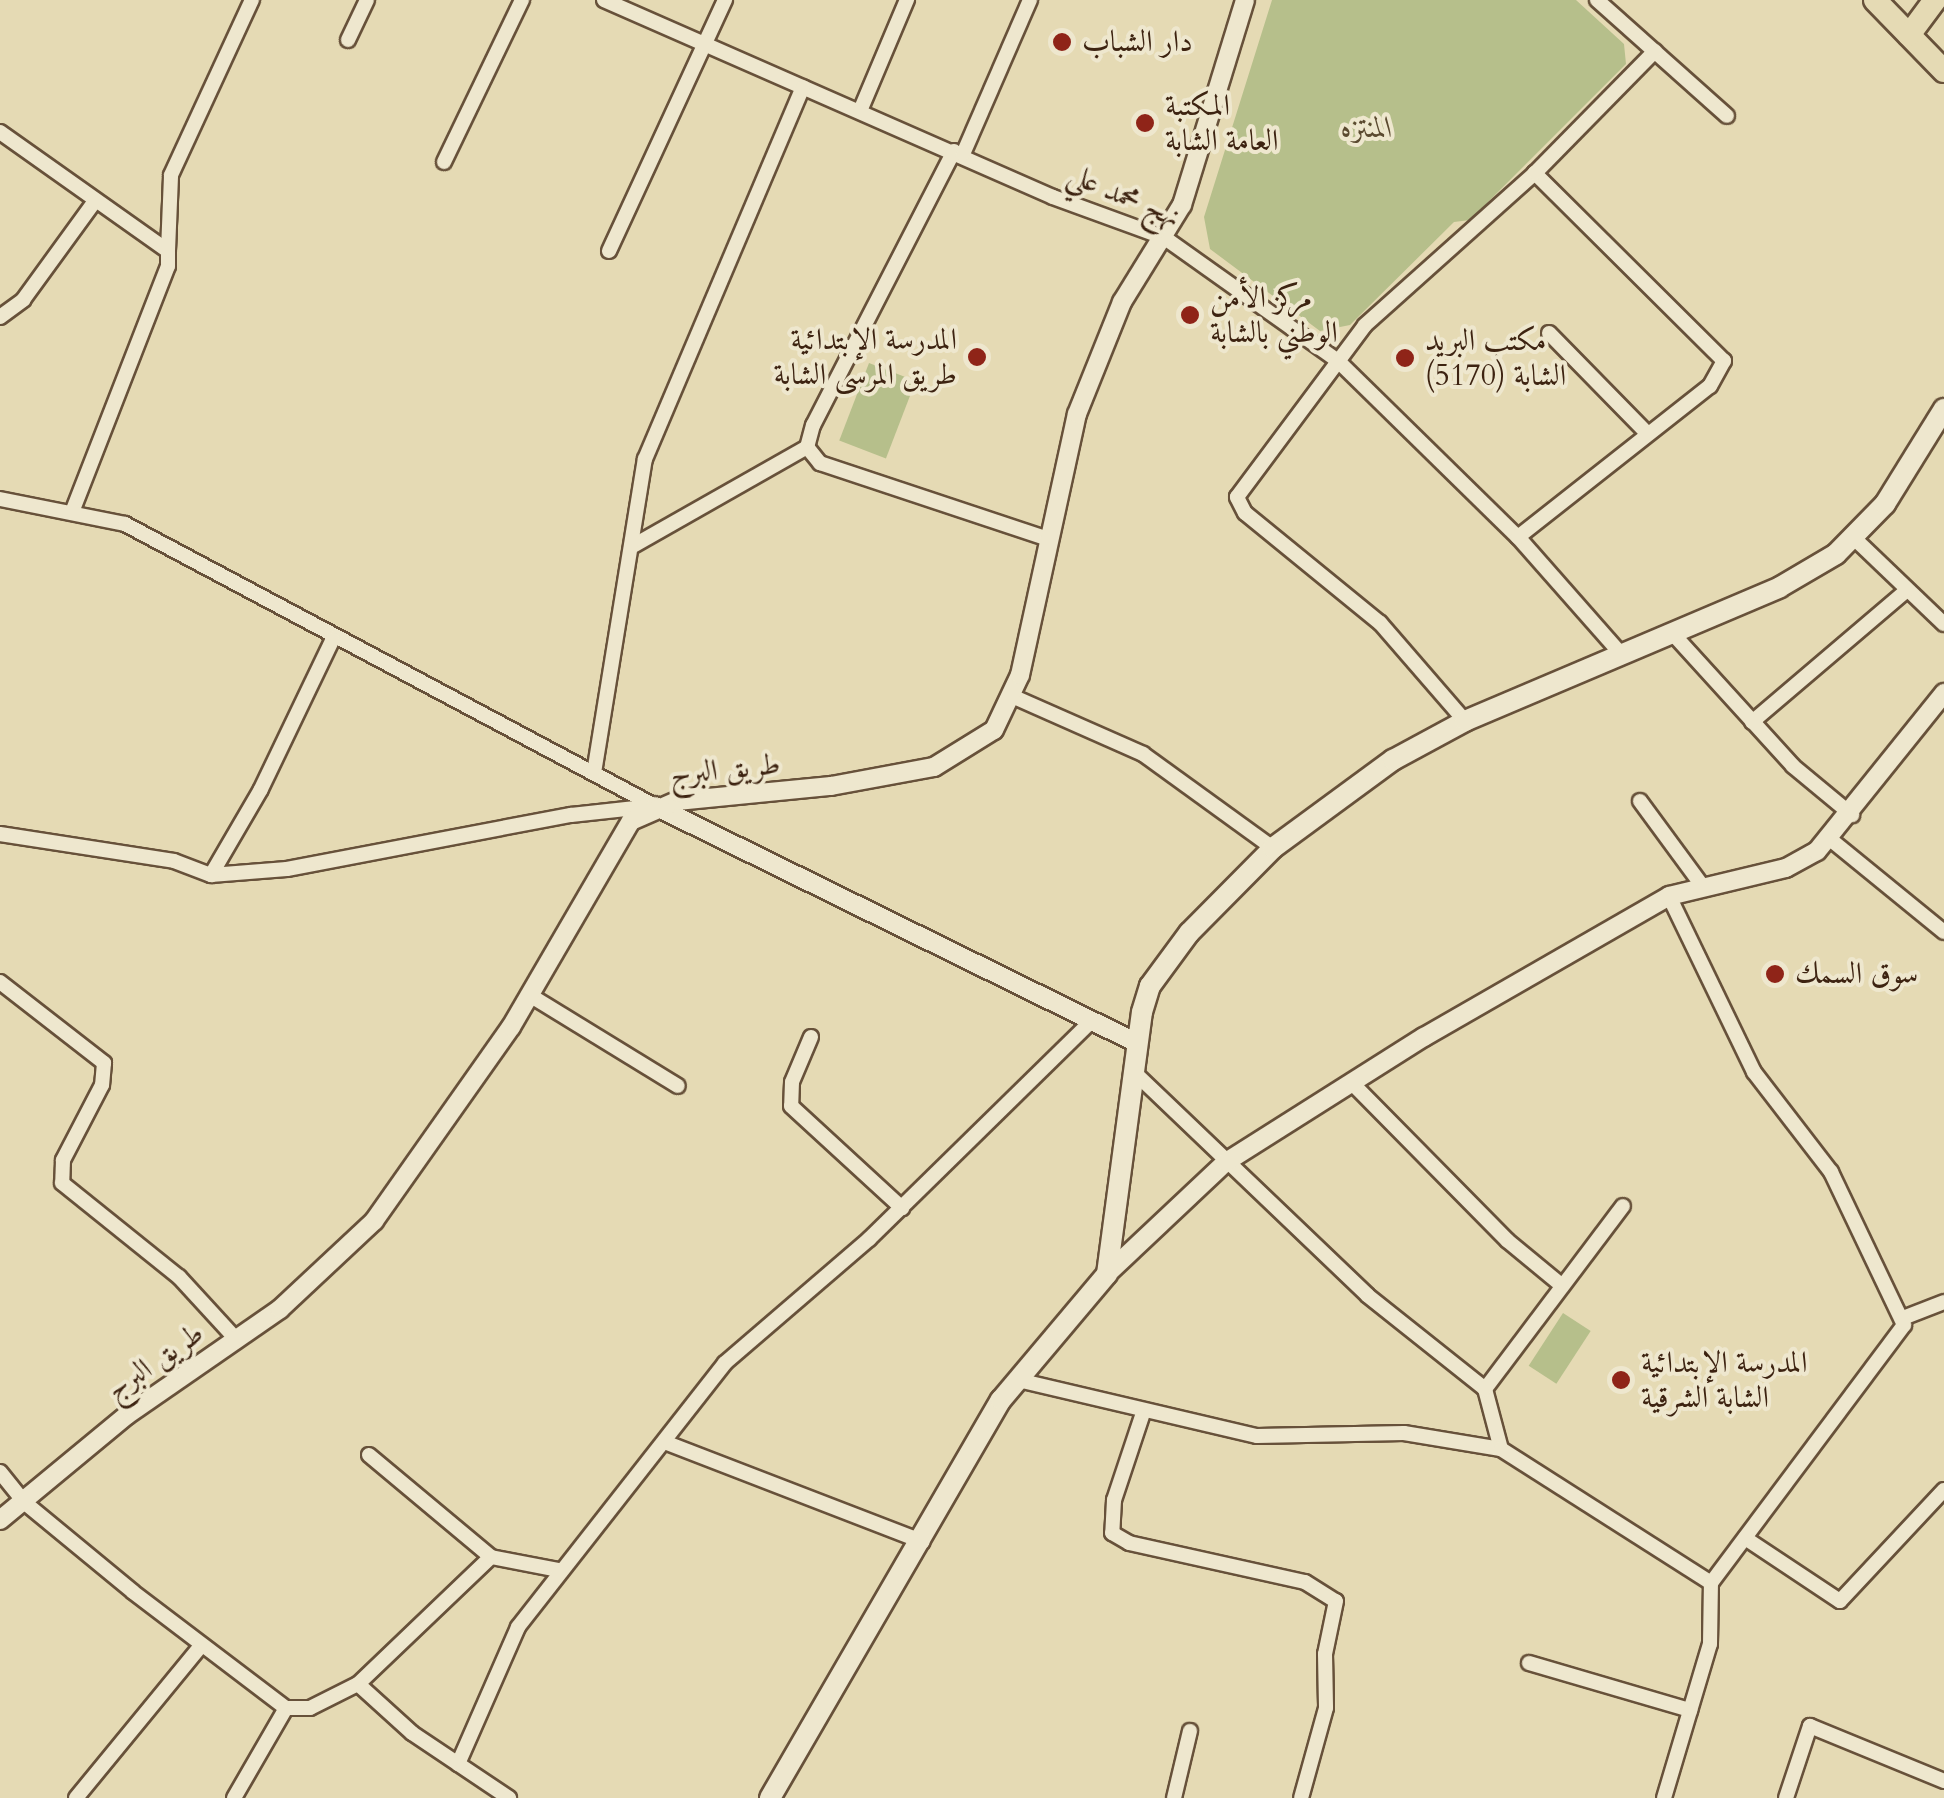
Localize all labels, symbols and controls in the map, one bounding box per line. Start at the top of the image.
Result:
place label: دار الشباب [1082,24,1193,60]
marker: دار الشباب [1051,31,1073,53]
place label: المكتبة العامة الشابة [1165,88,1278,158]
park label: المنتزه [1341,110,1393,146]
marker: المكتبة العامة الشابة [1134,112,1156,134]
street label: نهج محمد علي [1062,156,1186,236]
place label: مركز الأمن الوطني بالشابة [1210,280,1338,350]
marker: مركز الأمن الوطني بالشابة [1179,304,1201,326]
place label: المدرسة الإبتدائية طريق المرسى الشابة [774,322,957,392]
place label: مكتب البريد الشابة (5170) [1425,323,1566,394]
marker: المدرسة الإبتدائية طريق المرسى الشابة [966,346,988,368]
marker: مكتب البريد الشابة (5170) [1394,347,1416,369]
street label: طريق البرج [668,746,782,794]
place label: سوق السمك [1795,956,1918,992]
marker: سوق السمك [1764,963,1786,985]
street label: طريق البرج [99,1315,211,1409]
place label: المدرسة الإبتدائية الشابة الشرقية [1641,1345,1808,1416]
marker: المدرسة الإبتدائية الشابة الشرقية [1610,1369,1632,1391]

